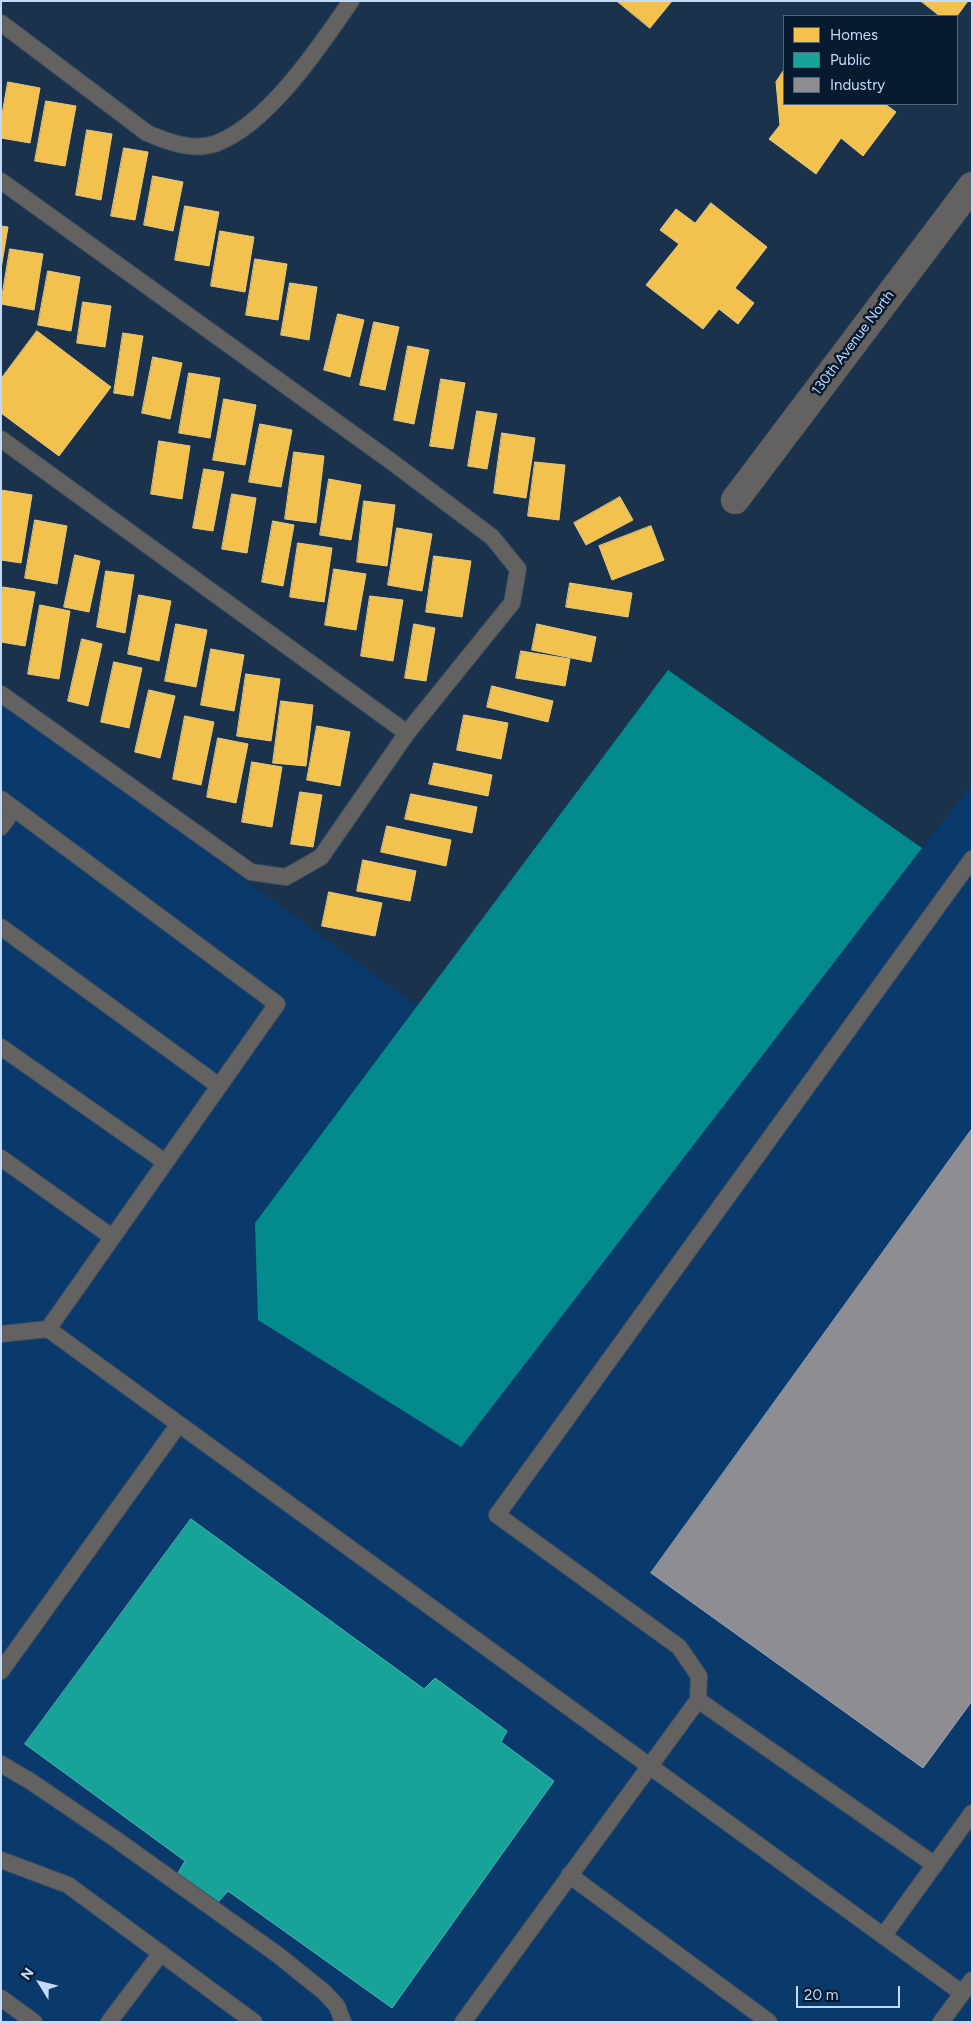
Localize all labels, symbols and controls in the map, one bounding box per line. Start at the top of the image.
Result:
legend [783,15,958,105]
text: Homes [830,26,878,44]
text: Public [830,51,871,69]
text: Industry [830,76,885,94]
street label: 130th Avenue North [808,287,898,399]
north arrow [15,1958,65,2008]
text: N [17,1965,38,1983]
scale bar [798,1976,902,2008]
text: 20 m [804,1986,838,2004]

